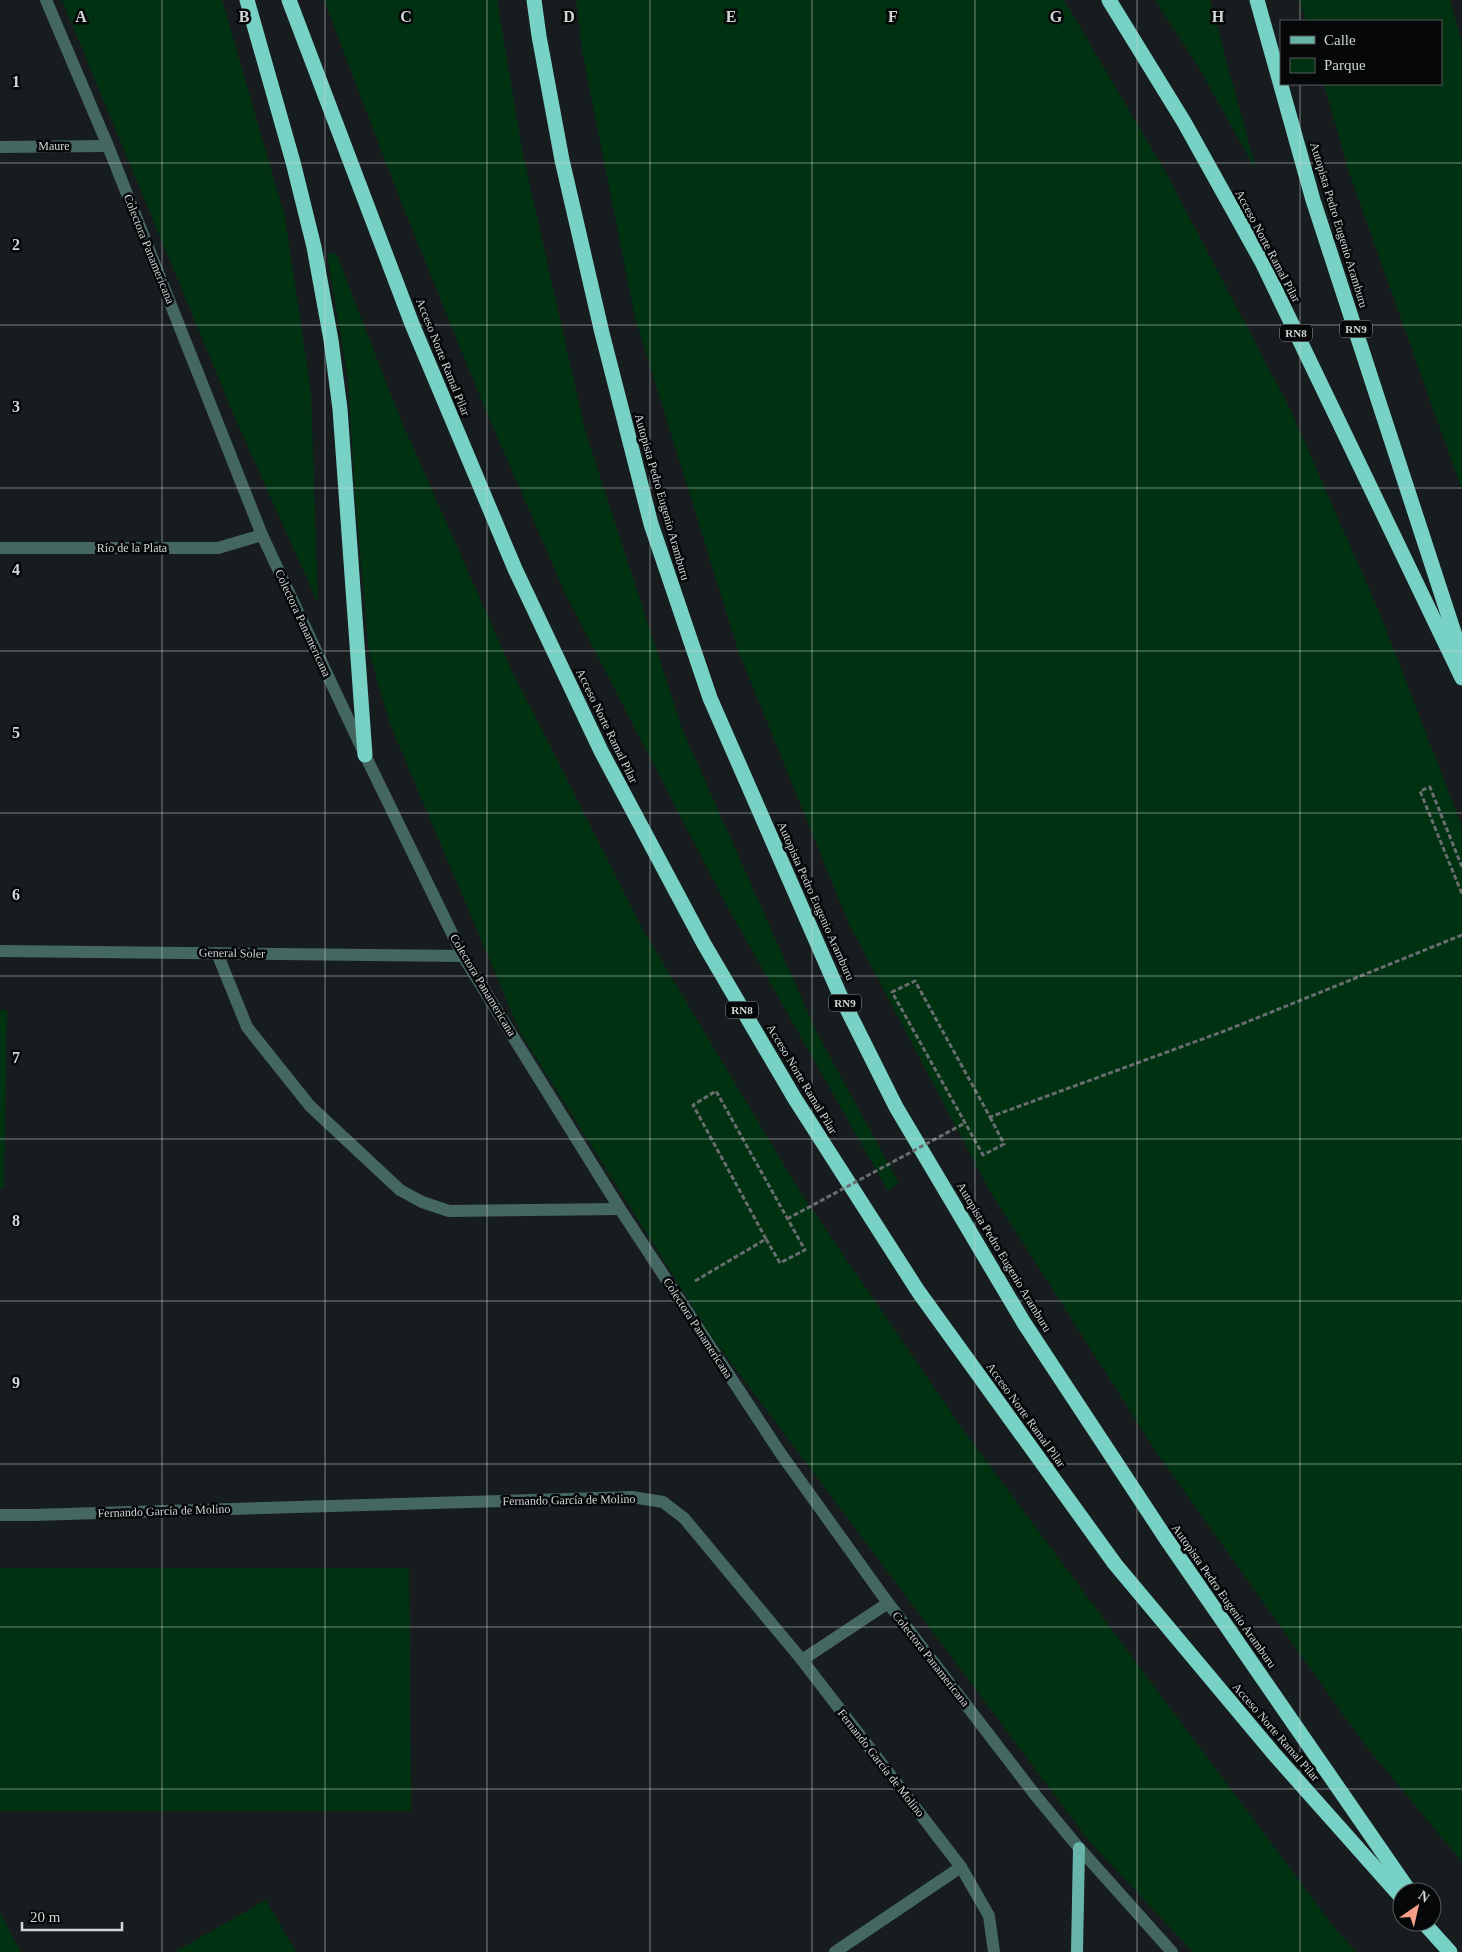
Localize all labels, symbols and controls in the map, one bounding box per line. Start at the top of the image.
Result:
text: A [75,8,87,25]
text: B [239,8,250,25]
text: C [400,8,412,25]
text: D [563,8,575,25]
text: E [726,8,736,25]
text: F [888,8,898,25]
text: G [1050,8,1063,25]
text: H [1212,8,1225,25]
legend [1280,20,1442,85]
text: Calle [1324,32,1356,48]
text: Parque [1324,57,1366,73]
text: 1 [12,73,20,90]
street label: Maure [38,139,70,153]
street label: Autopista Pedro Eugenio Aramburu [1307,141,1371,309]
street label: Acceso Norte Ramal Pilar [1232,187,1304,305]
street label: Colectora Panamericana [121,192,178,306]
text: 2 [12,236,20,253]
street label: Acceso Norte Ramal Pilar [413,296,473,418]
road number: RN9 [1340,320,1372,338]
road number: RN8 [1280,324,1312,342]
text: 3 [12,398,20,415]
street label: Autopista Pedro Eugenio Aramburu [632,412,692,582]
street label: Río de la Plata [97,541,168,555]
text: 4 [12,561,20,578]
street label: Colectora Panamericana [272,567,334,680]
street label: Acceso Norte Ramal Pilar [573,666,641,786]
text: 5 [12,724,20,741]
street label: Autopista Pedro Eugenio Aramburu [775,819,857,983]
text: 6 [12,886,20,903]
street label: Colectora Panamericana [447,931,519,1039]
street label: General Soler [199,945,265,961]
road number: RN9 [829,994,861,1011]
road number: RN8 [726,1002,758,1018]
street label: Acceso Norte Ramal Pilar [764,1022,840,1136]
text: 7 [12,1049,20,1066]
street label: Autopista Pedro Eugenio Aramburu [954,1180,1054,1334]
text: 8 [12,1212,20,1229]
street label: Colectora Panamericana [660,1275,736,1381]
street label: Acceso Norte Ramal Pilar [983,1360,1069,1470]
text: 9 [12,1374,20,1391]
street label: Fernando García de Molino [502,1492,636,1508]
street label: Fernando García de Molino [97,1502,231,1520]
street label: Autopista Pedro Eugenio Aramburu [1169,1521,1279,1671]
street label: Colectora Panamericana [889,1609,973,1710]
street label: Acceso Norte Ramal Pilar [1230,1680,1322,1784]
street label: Fernando García de Molino [835,1706,927,1820]
north arrow [1392,1882,1442,1932]
text: N [1416,1888,1432,1906]
scale bar [22,1900,122,1932]
text: 20 m [30,1909,61,1925]

